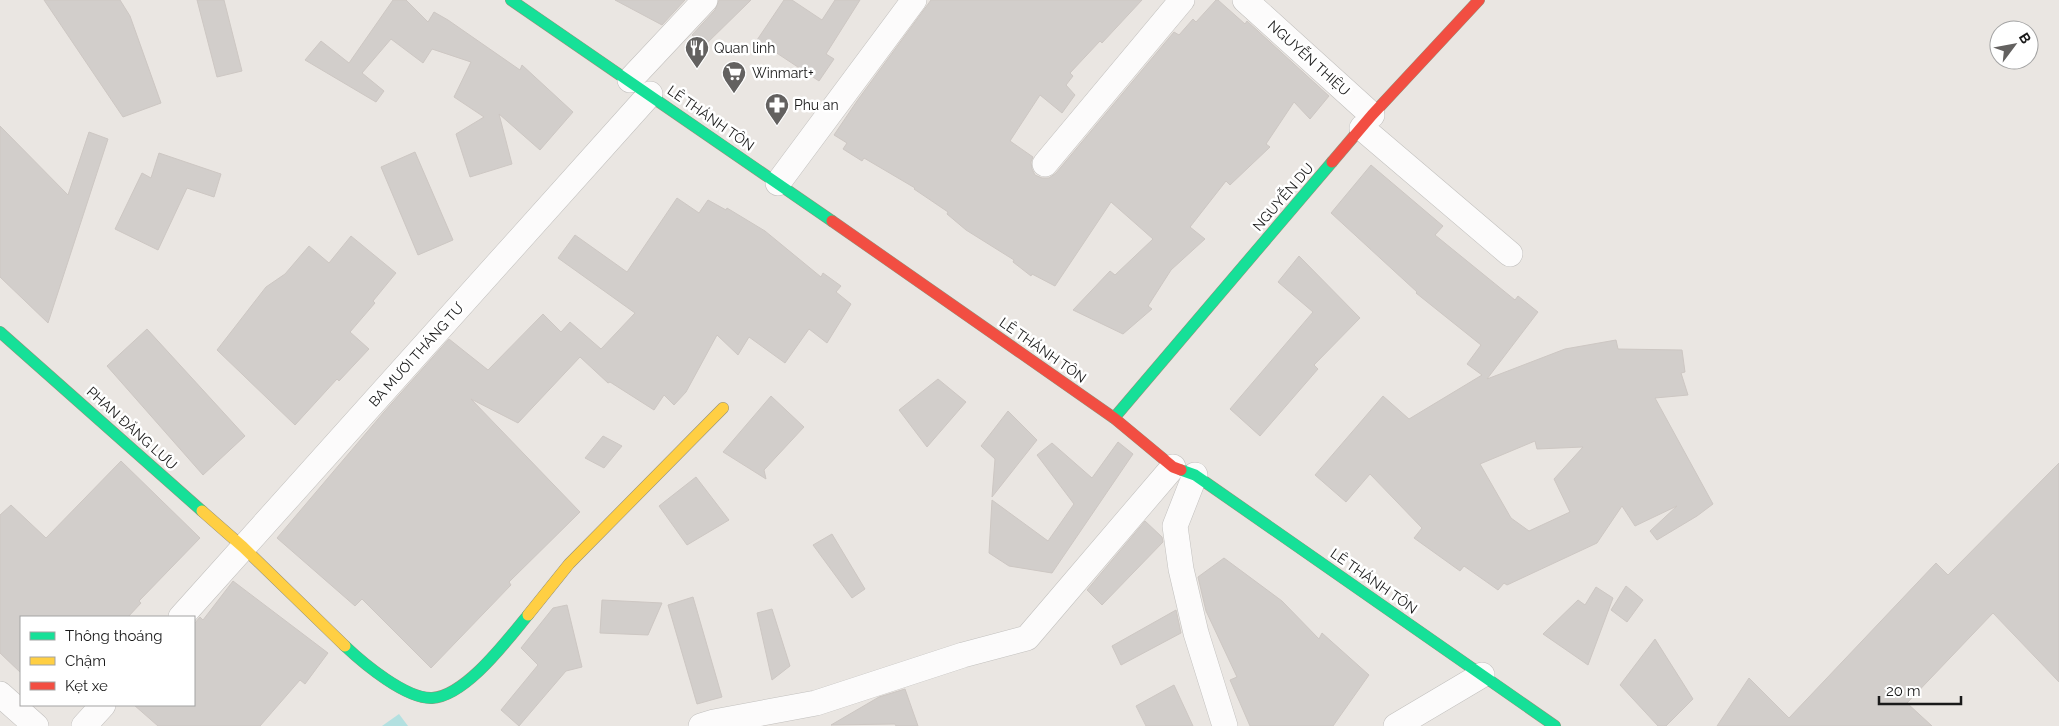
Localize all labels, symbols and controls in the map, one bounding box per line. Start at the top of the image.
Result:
street label: NGUYỄN THIỆU [1265,16,1355,99]
north arrow [1989,20,2039,70]
text: B [2016,30,2035,47]
restaurant icon: Quan linh [684,35,710,69]
place label: Quan linh [714,40,775,56]
supermarket icon: Winmart+ [721,60,747,94]
place label: Winmart+ [752,65,814,81]
street label: LÊ THÁNH TÔN [665,81,758,154]
pharmacy icon: Phu an [764,92,790,126]
place label: Phu an [794,97,839,113]
street label: NGUYỄN DU [1248,159,1317,234]
street label: BA MƯƠI THÁNG TƯ [365,298,467,410]
street label: LÊ THÁNH TÔN [997,313,1090,386]
street label: PHAN ĐĂNG LƯU [84,383,181,473]
street label: LÊ THÁNH TÔN [1328,544,1421,617]
legend [20,616,195,706]
text: Thông thoáng [65,627,163,645]
text: Chậm [65,652,106,670]
scale bar [1879,674,1962,706]
text: Kẹt xe [65,677,108,695]
text: 20 m [1886,682,1921,700]

